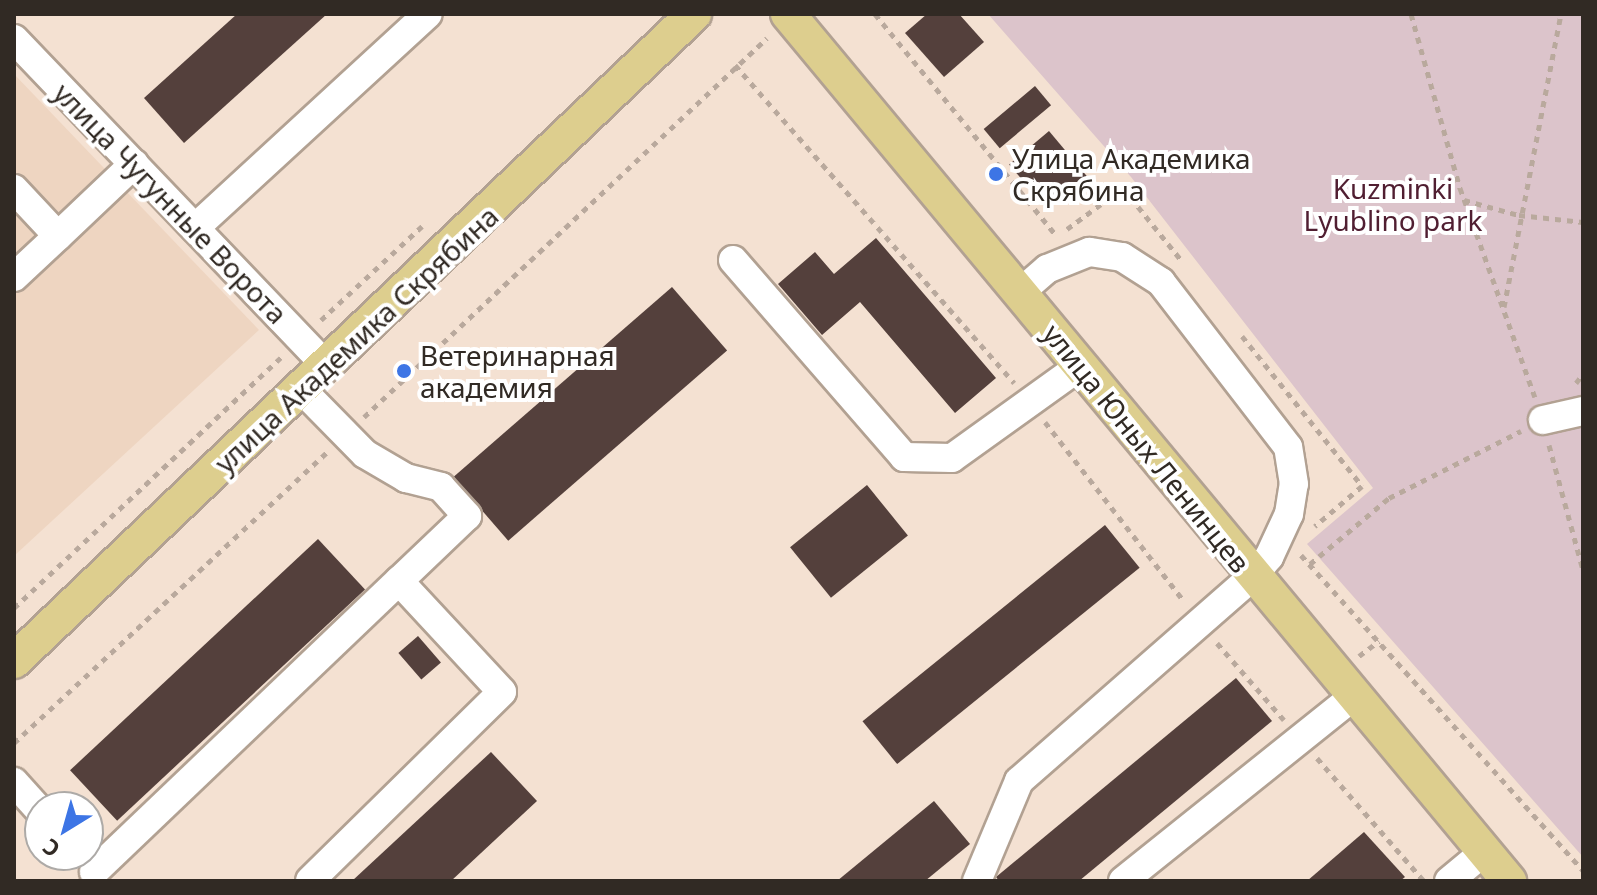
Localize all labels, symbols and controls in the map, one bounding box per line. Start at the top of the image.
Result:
street label: улица Чугунные Ворота [47,76,295,330]
place label: Улица Академика Скрябина [1012,141,1251,207]
marker: Улица Академика Скрябина [987,165,1005,183]
park label: Kuzminki Lyublino park [1304,171,1482,237]
street label: улица Академика Скрябина [207,199,505,479]
street label: улица Юных Ленинцев [1036,317,1258,579]
place label: Ветеринарная академия [420,338,615,404]
marker: Ветеринарная академия [395,362,413,380]
north arrow [24,791,104,871]
text: С [36,832,65,865]

